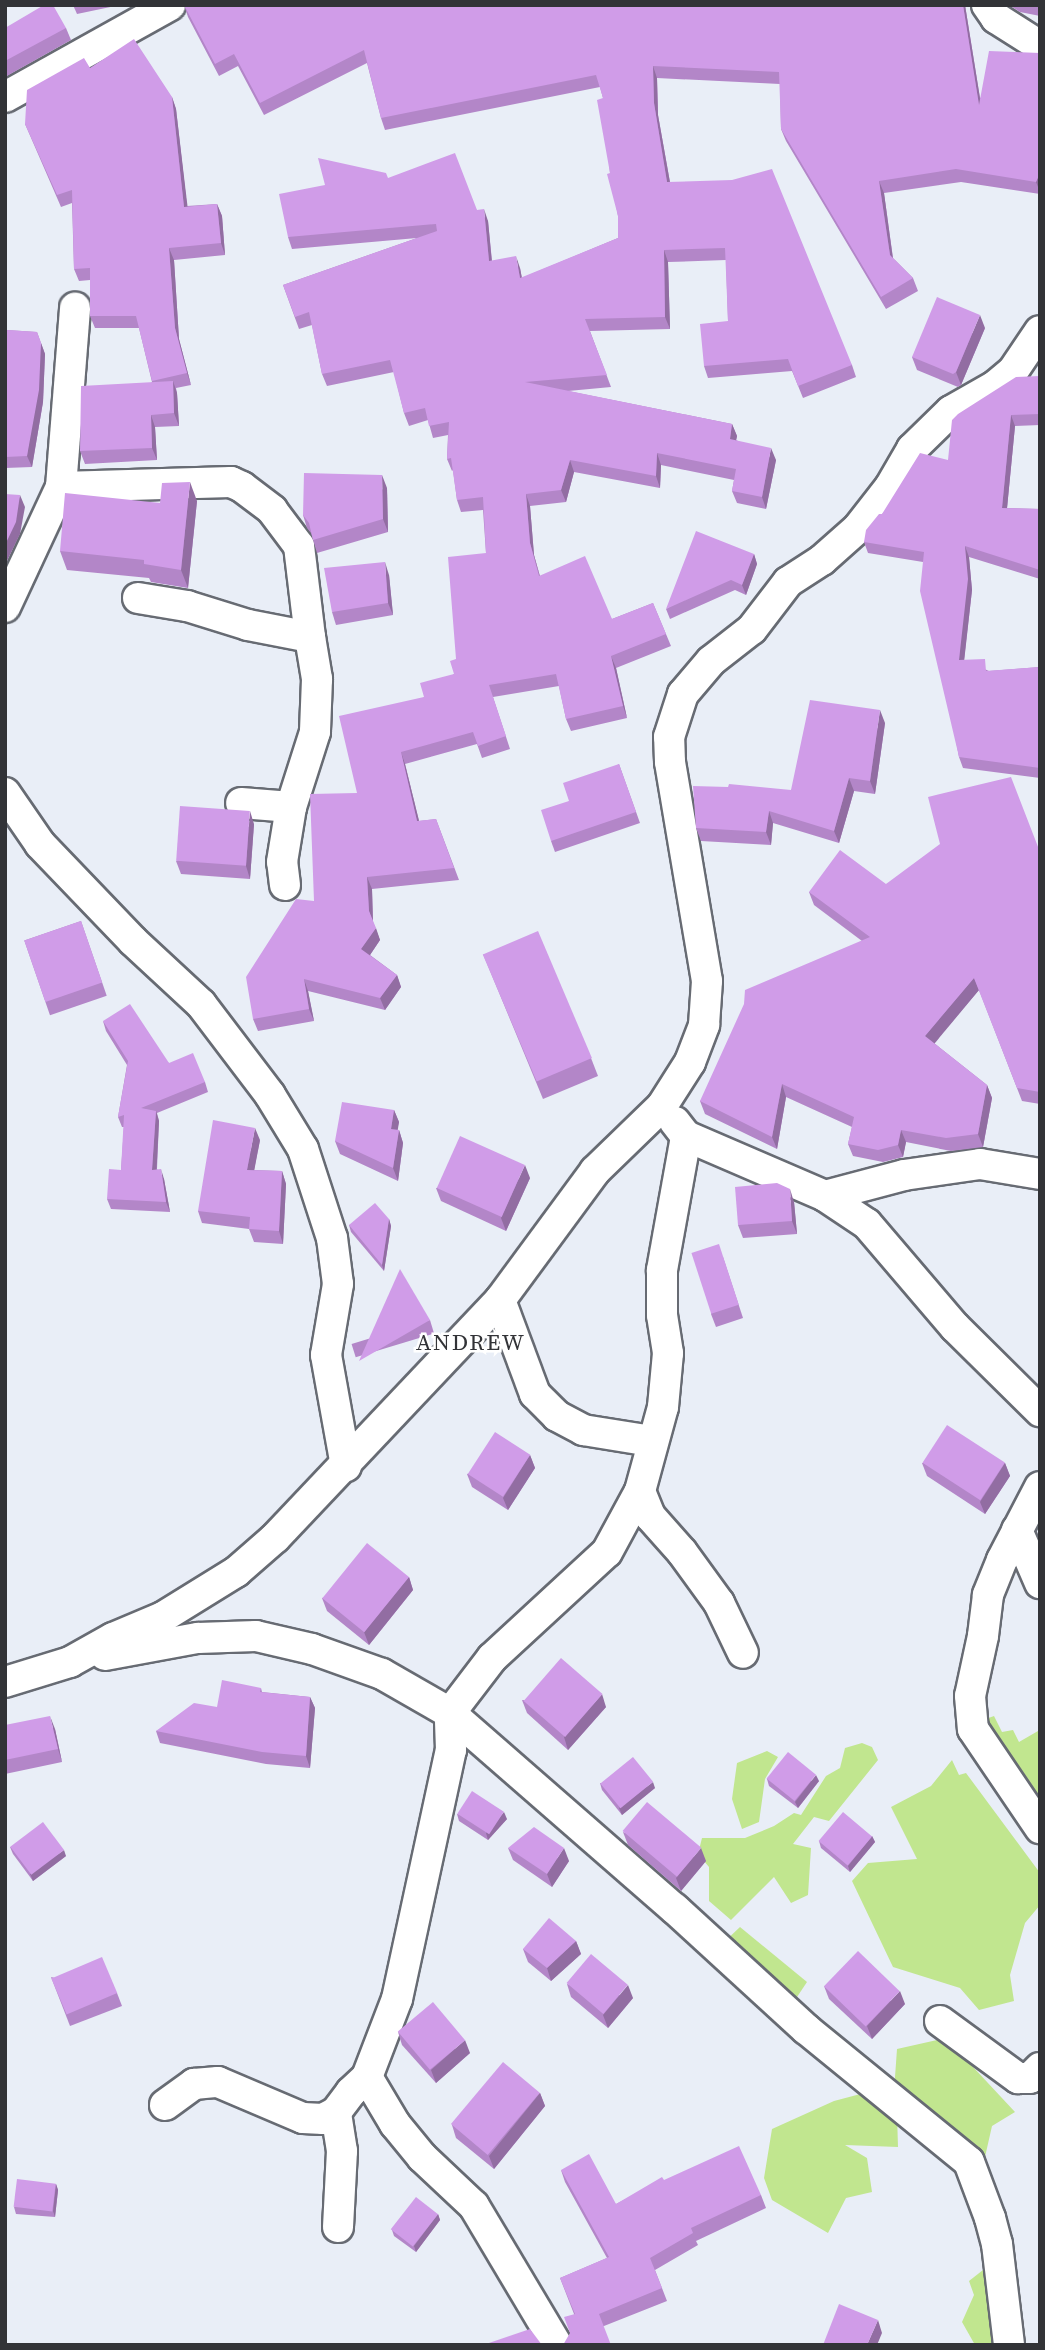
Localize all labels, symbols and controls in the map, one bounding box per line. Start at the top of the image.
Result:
district label: ANDREW [417,1328,525,1356]

